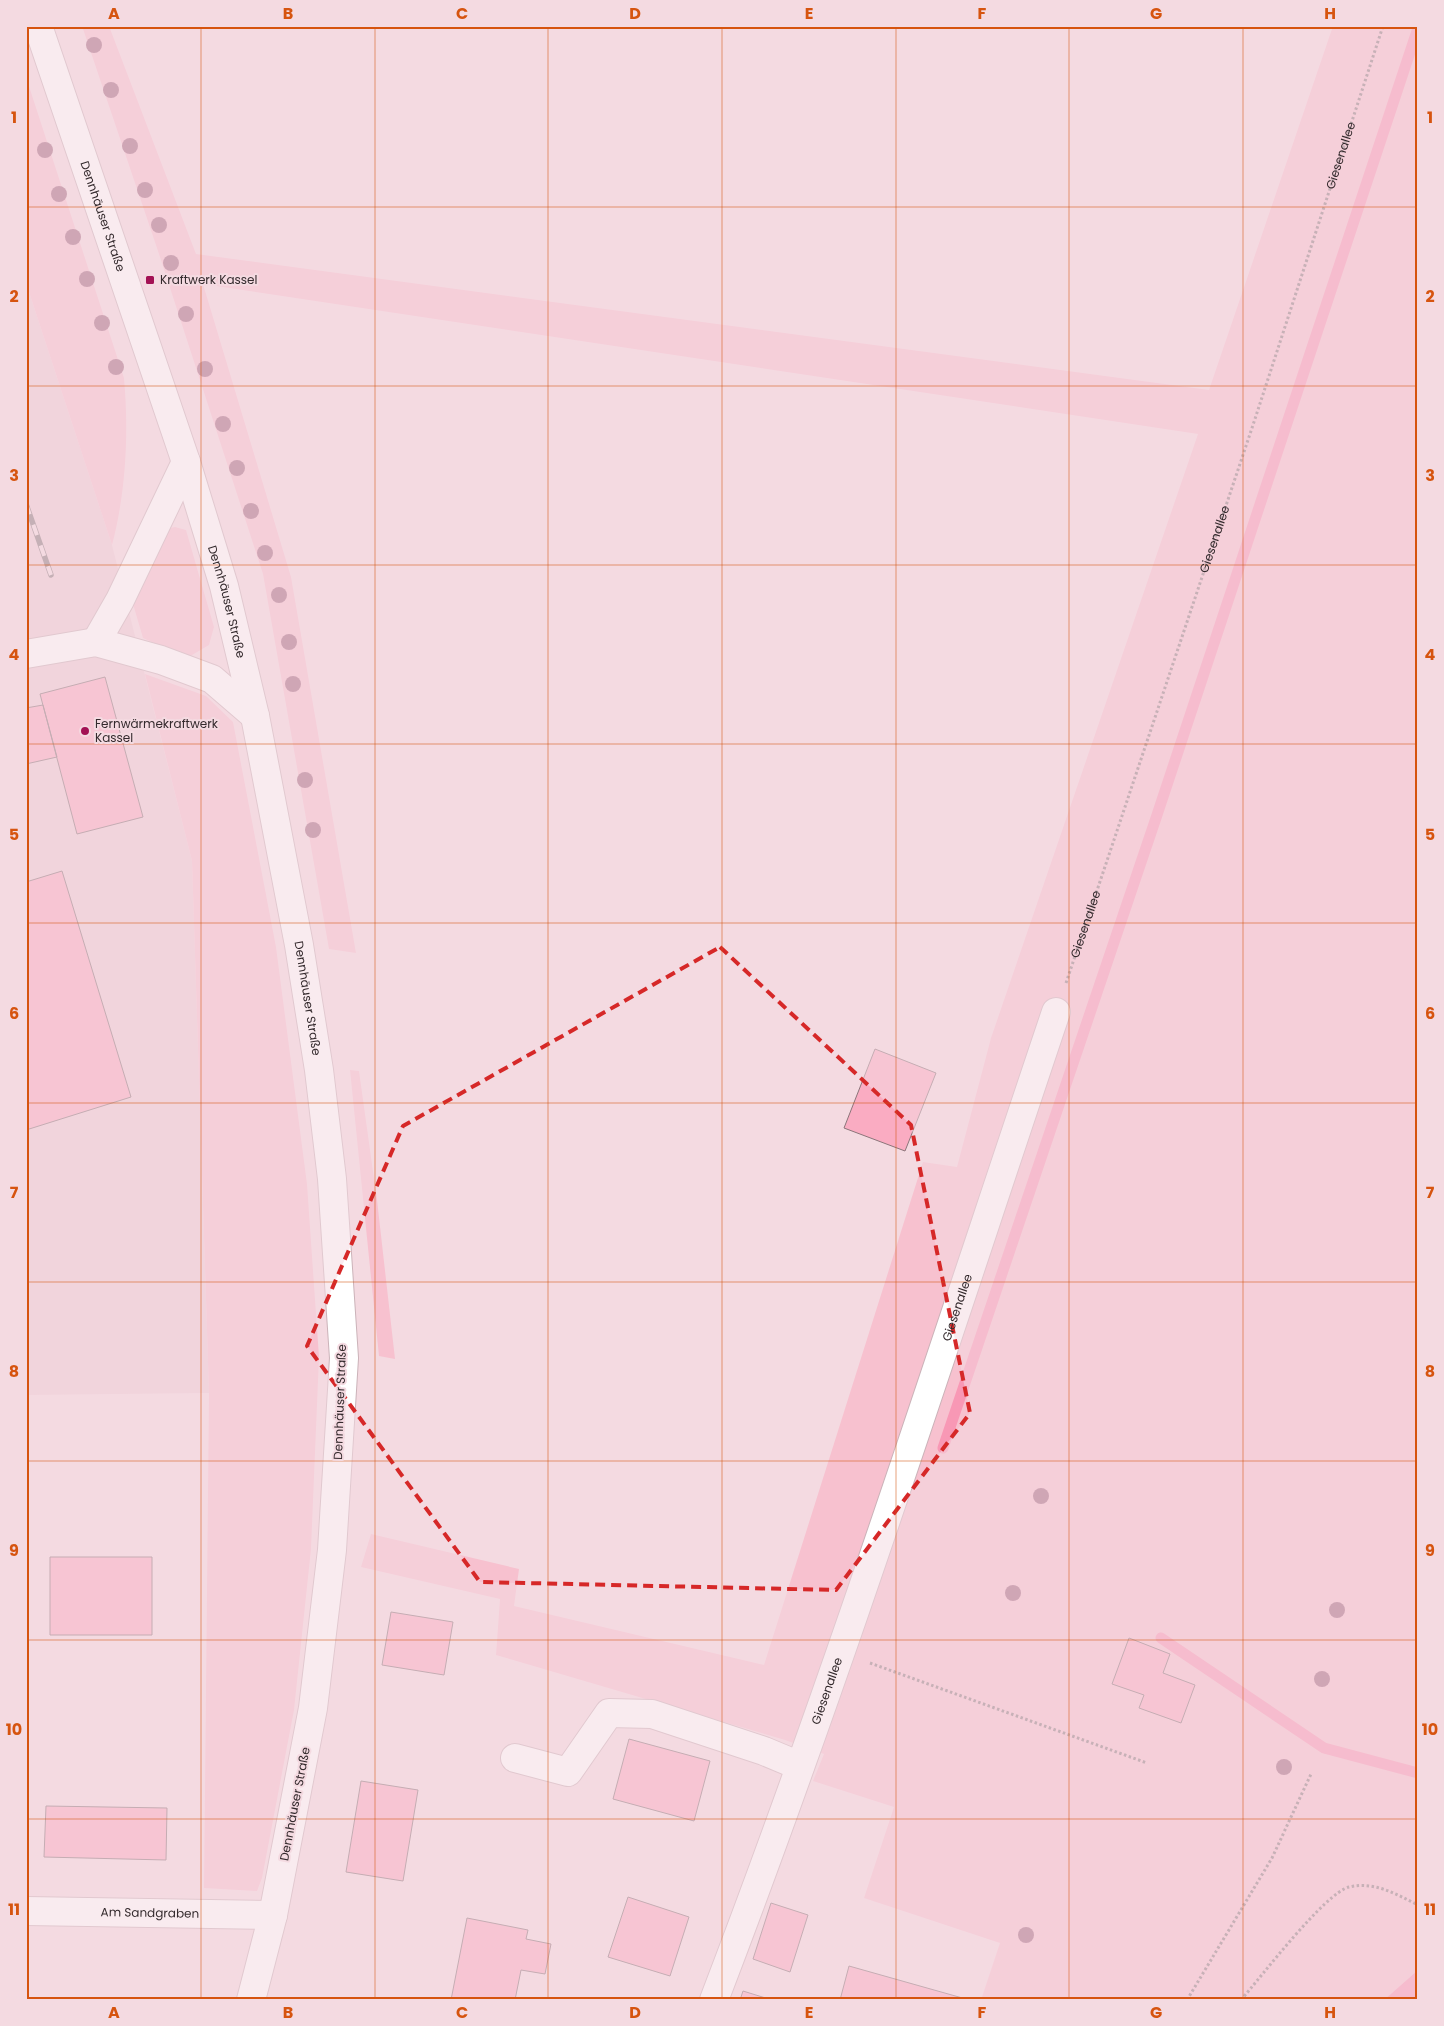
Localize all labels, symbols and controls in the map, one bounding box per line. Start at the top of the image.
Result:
text: A [108,2,120,25]
text: B [283,2,293,25]
text: C [456,2,468,25]
text: D [629,2,641,25]
text: E [805,2,813,25]
text: F [978,2,987,25]
text: G [1150,2,1162,25]
text: H [1324,2,1336,25]
text: 1 [11,106,17,129]
text: 1 [1427,106,1433,129]
street label: Giesenallee [1321,119,1359,191]
street label: Dennhäuser Straße [76,159,130,274]
place label: Kraftwerk Kassel [160,271,258,288]
marker: Kraftwerk Kassel [144,274,156,286]
text: 2 [9,285,19,308]
text: 2 [1425,285,1435,308]
text: 3 [9,464,19,487]
text: 3 [1425,464,1435,487]
street label: Giesenallee [1195,503,1233,575]
street label: Dennhäuser Straße [204,543,250,660]
text: 4 [9,643,20,666]
text: 4 [1425,643,1436,666]
place label: Fernwärmekraftwerk Kassel [95,715,219,746]
marker: Fernwärmekraftwerk Kassel [79,725,91,737]
text: 5 [9,823,19,846]
text: 5 [1425,823,1435,846]
street label: Giesenallee [1066,888,1104,960]
street label: Dennhäuser Straße [290,940,326,1057]
text: 6 [9,1002,19,1025]
text: 6 [1425,1002,1435,1025]
text: 7 [10,1181,19,1204]
text: 7 [1426,1181,1435,1204]
street label: Giesenallee [938,1271,976,1343]
street label: Dennhäuser Straße [329,1344,350,1460]
text: 8 [9,1360,19,1383]
text: 8 [1425,1360,1435,1383]
text: 9 [9,1539,19,1562]
text: 9 [1425,1539,1435,1562]
street label: Giesenallee [807,1655,846,1727]
text: 10 [6,1718,22,1741]
text: 10 [1422,1718,1438,1741]
street label: Dennhäuser Straße [275,1745,314,1862]
text: 11 [8,1898,20,1921]
text: 11 [1424,1898,1436,1921]
street label: Am Sandgraben [101,1903,199,1922]
text: A [108,2001,120,2024]
text: B [283,2001,293,2024]
text: C [456,2001,468,2024]
text: D [629,2001,641,2024]
text: E [805,2001,813,2024]
text: F [978,2001,987,2024]
text: G [1150,2001,1162,2024]
text: H [1324,2001,1336,2024]

